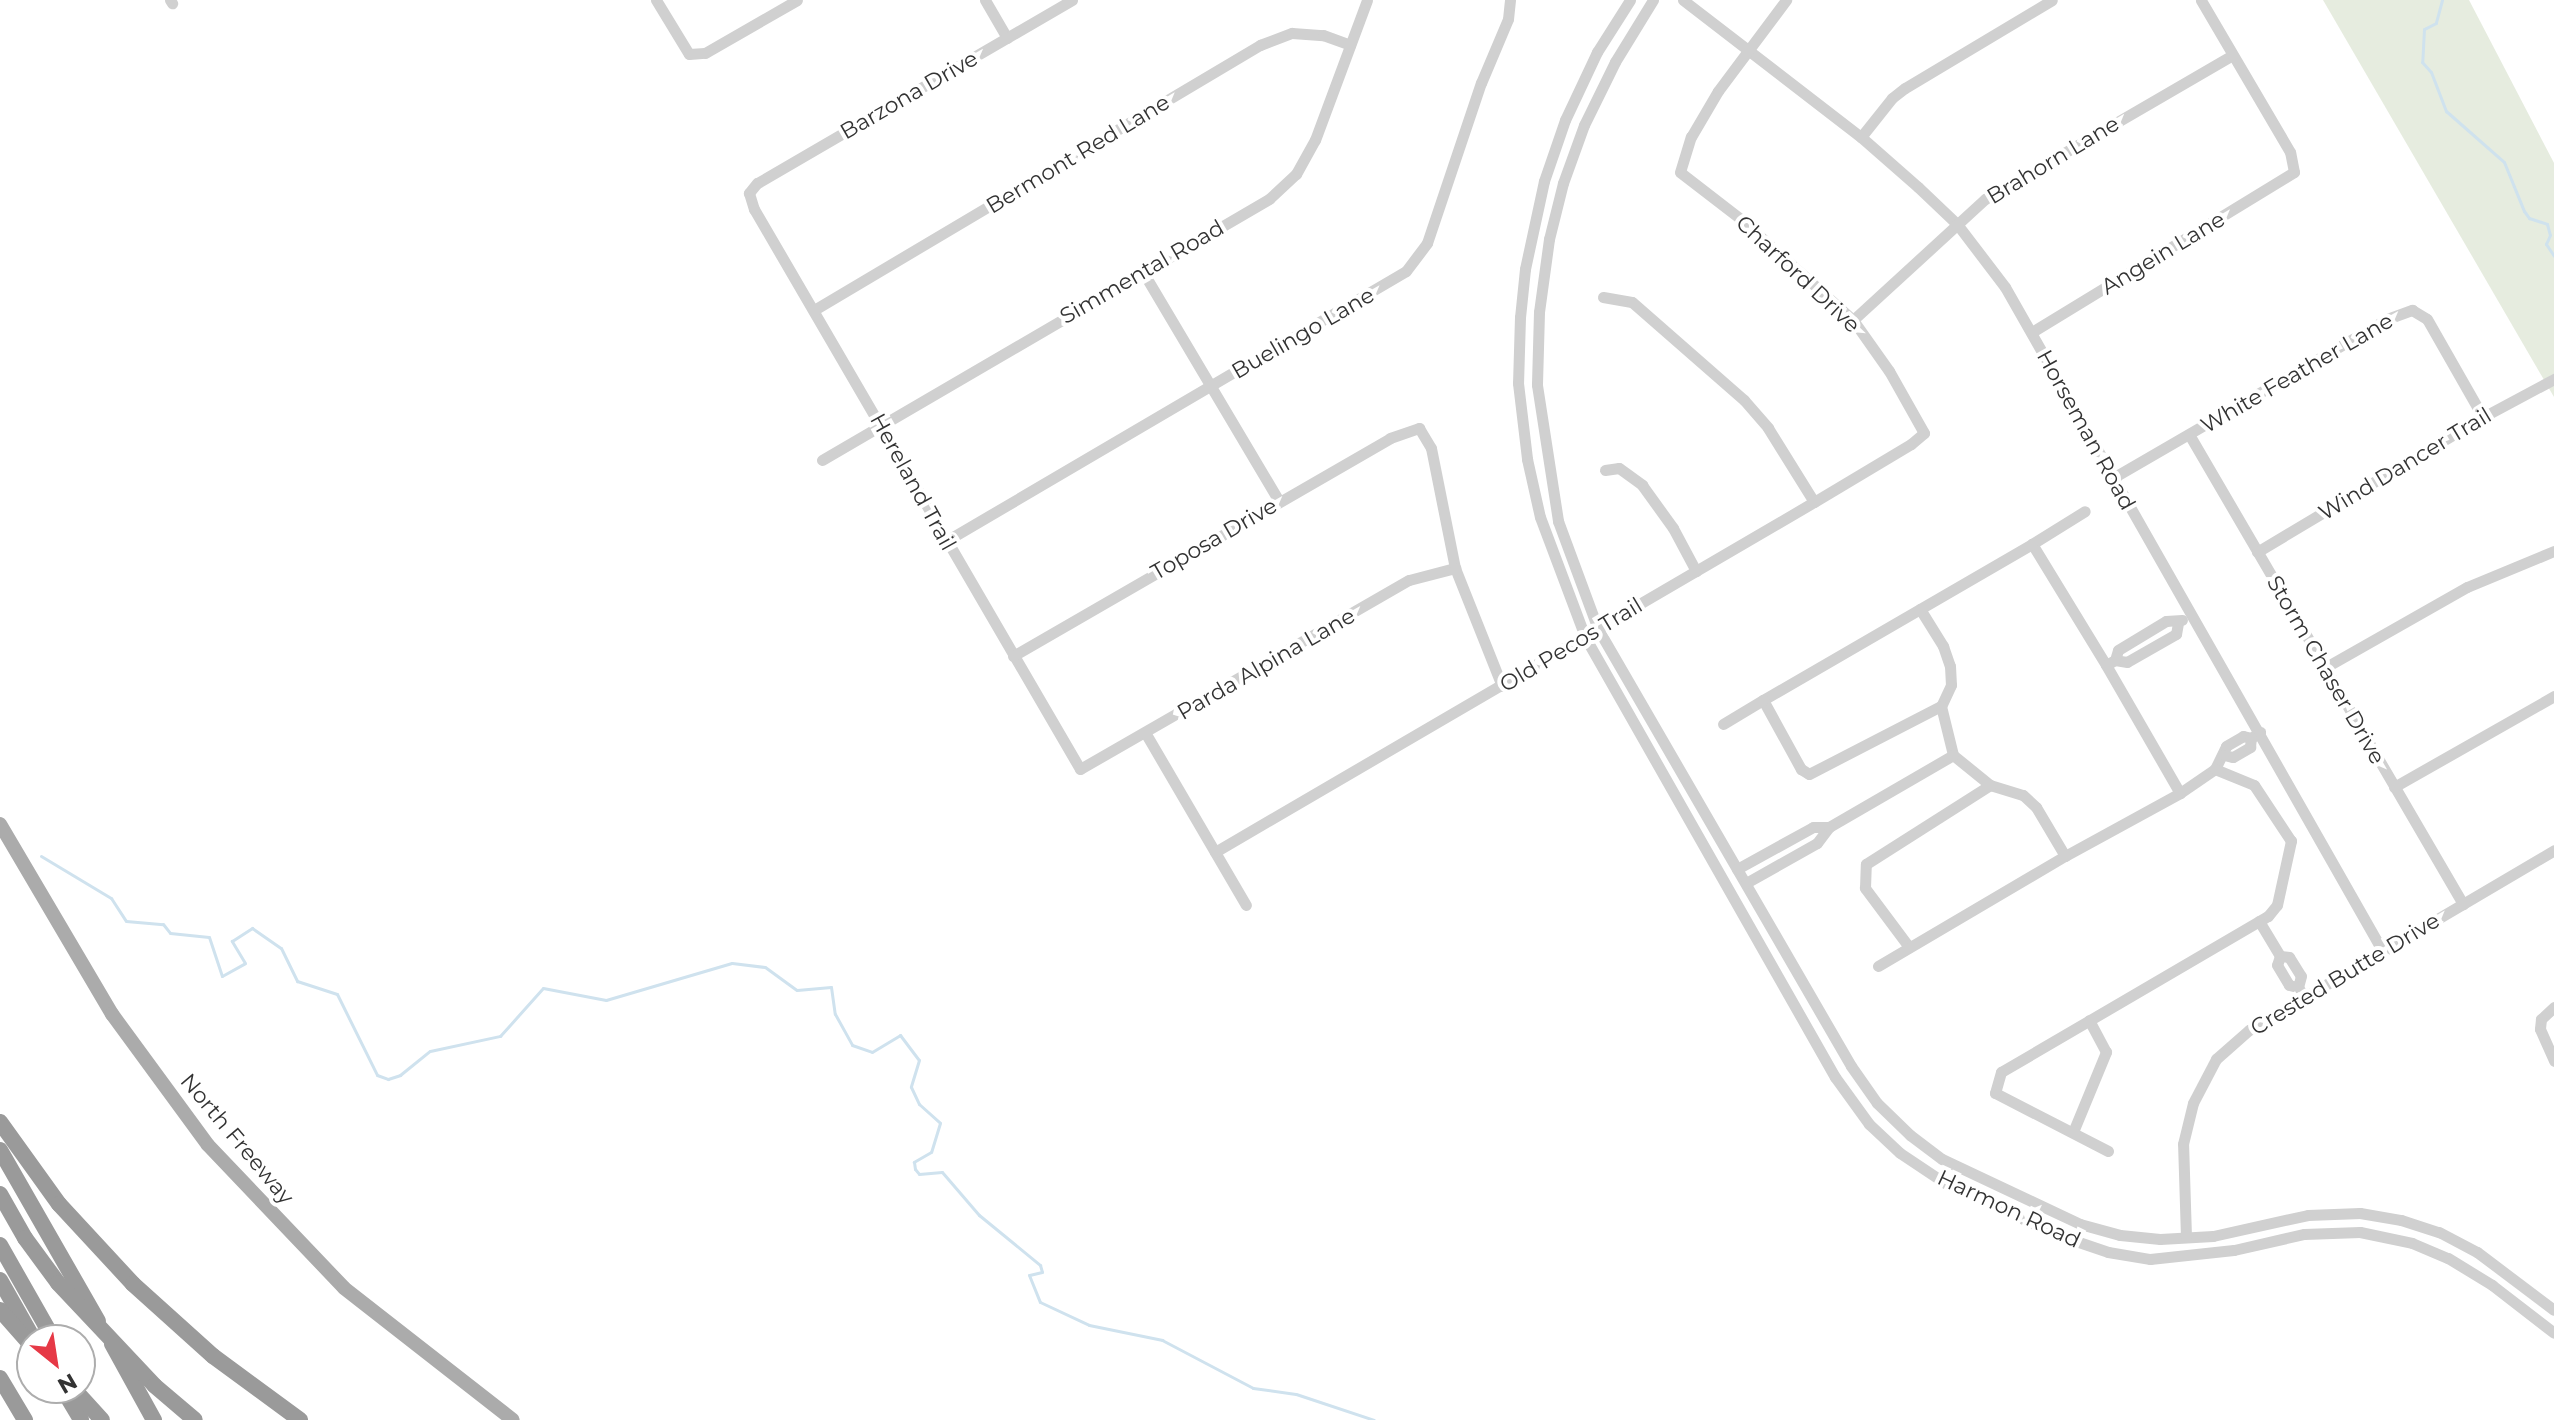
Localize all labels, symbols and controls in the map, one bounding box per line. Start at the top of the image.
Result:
street label: Barzona Drive [836,45,982,145]
street label: Bermont Red Lane [982,89,1174,219]
street label: Brahorn Lane [1982,110,2124,210]
street label: Angein Lane [2096,206,2230,300]
street label: Charford Drive [1730,210,1866,338]
street label: Simmental Road [1055,214,1229,330]
street label: Buelingo Lane [1227,282,1379,384]
street label: White Feather Lane [2196,307,2398,439]
street label: Horseman Road [2031,345,2141,515]
street label: Wind Dancer Trail [2314,402,2496,526]
street label: Hereland Trail [864,409,962,555]
street label: Toposa Drive [1146,492,1282,586]
street label: Storm Chaser Drive [2261,571,2391,769]
street label: Old Pecos Trail [1495,592,1647,698]
street label: Parda Alpina Lane [1172,602,1360,726]
street label: Crested Butte Drive [2246,907,2444,1041]
street label: North Freeway [175,1068,299,1210]
street label: Harmon Road [1933,1164,2085,1254]
north arrow [16,1324,96,1404]
text: N [53,1367,82,1400]

